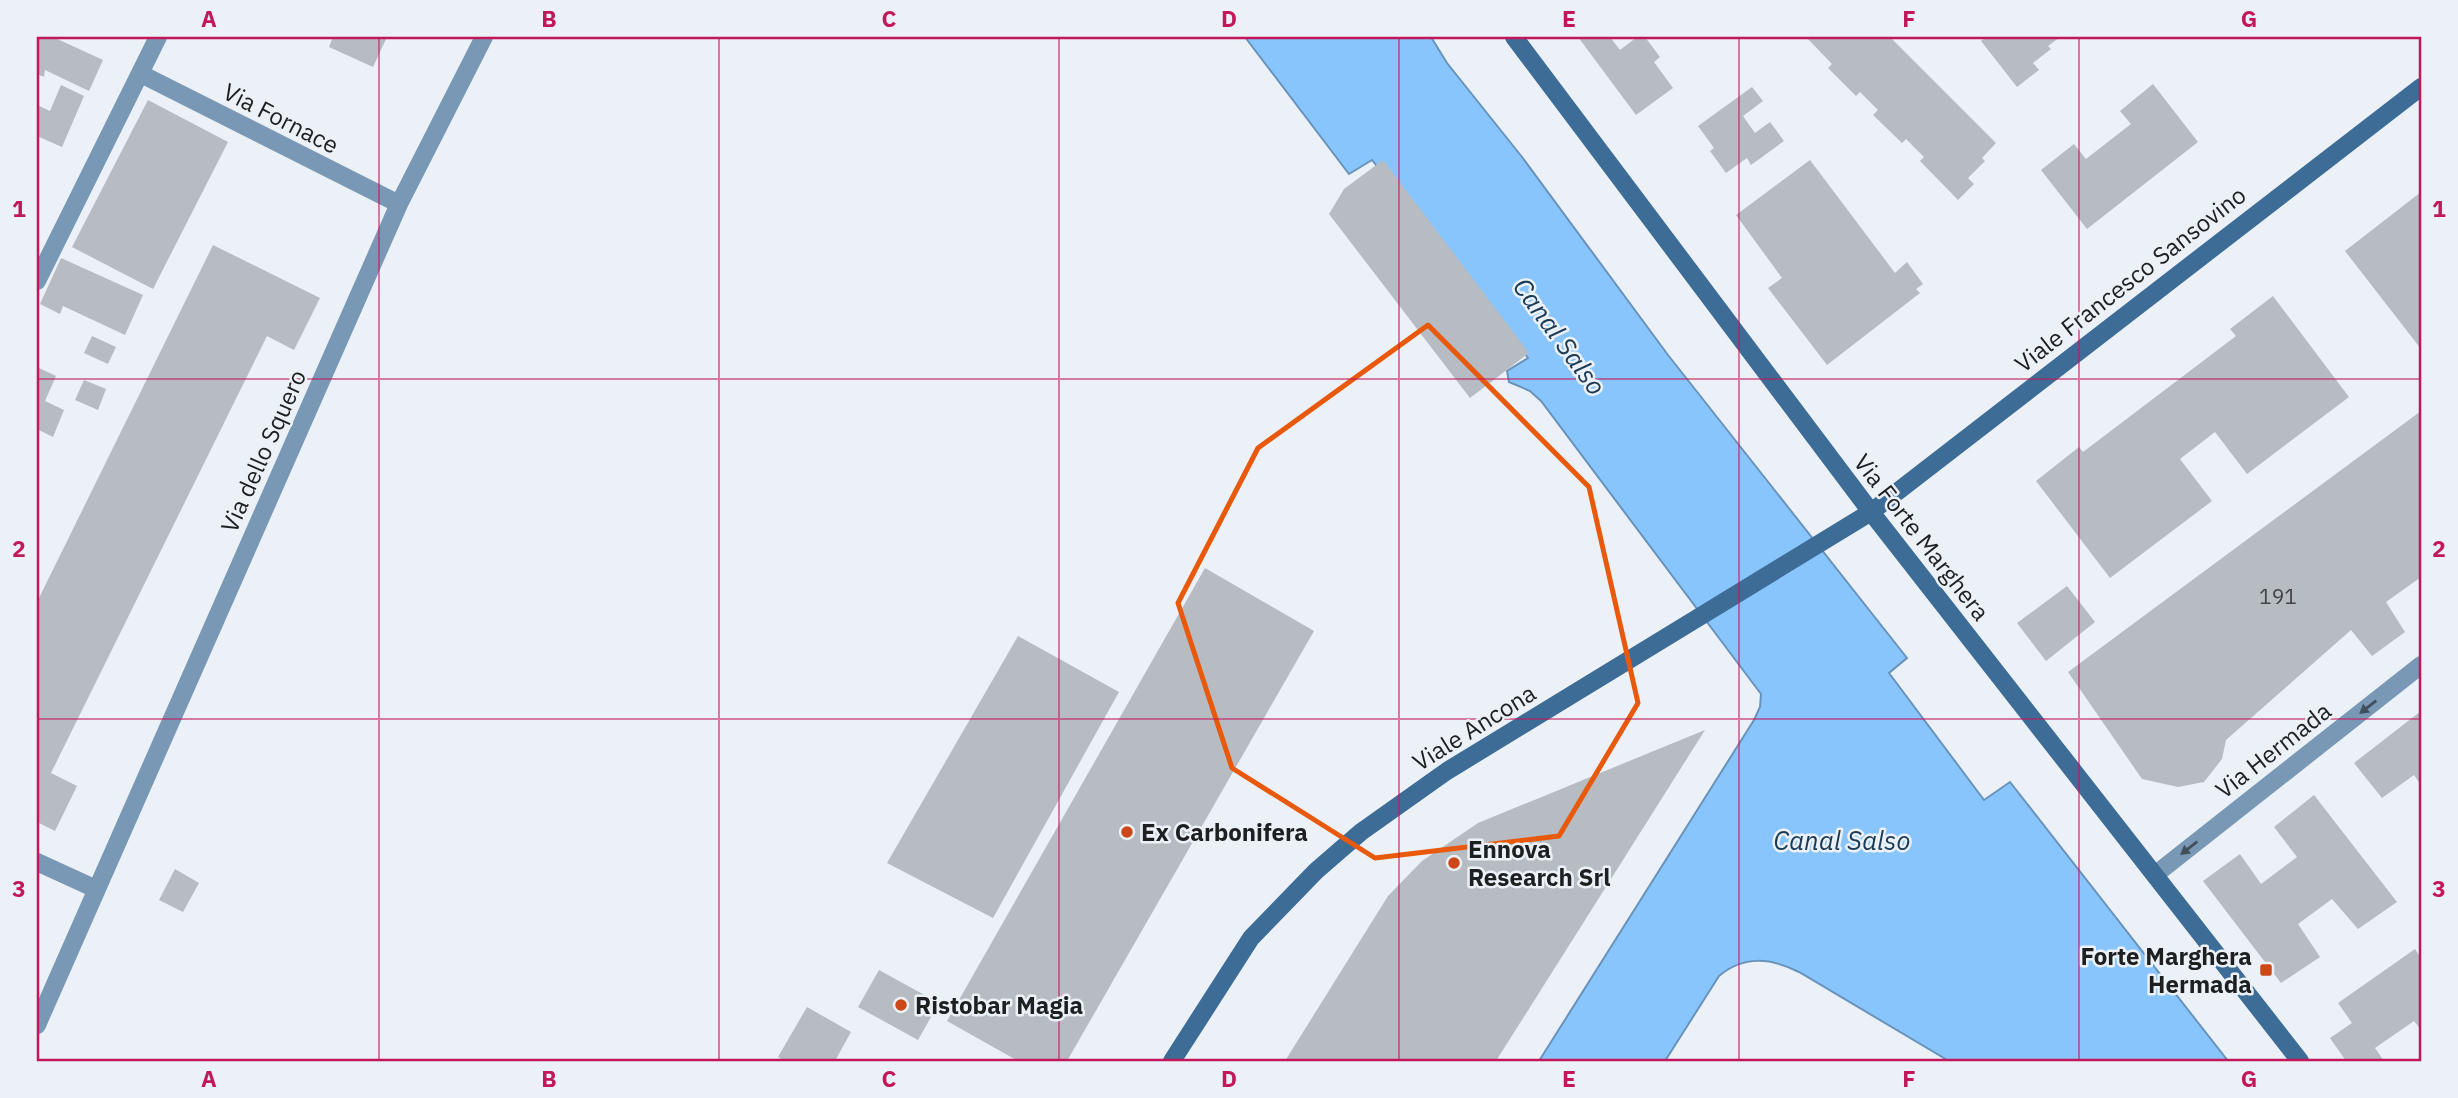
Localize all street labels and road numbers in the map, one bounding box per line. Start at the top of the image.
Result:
street label: Via Fornace [218,75,344,161]
street label: Viale Francesco Sansovino [2008,179,2252,379]
street label: Via dello Squero [213,365,313,537]
street label: Via Forte Marghera [1847,447,1997,627]
street label: Viale Ancona [1406,676,1542,778]
street label: Via Hermada [2209,695,2338,805]

